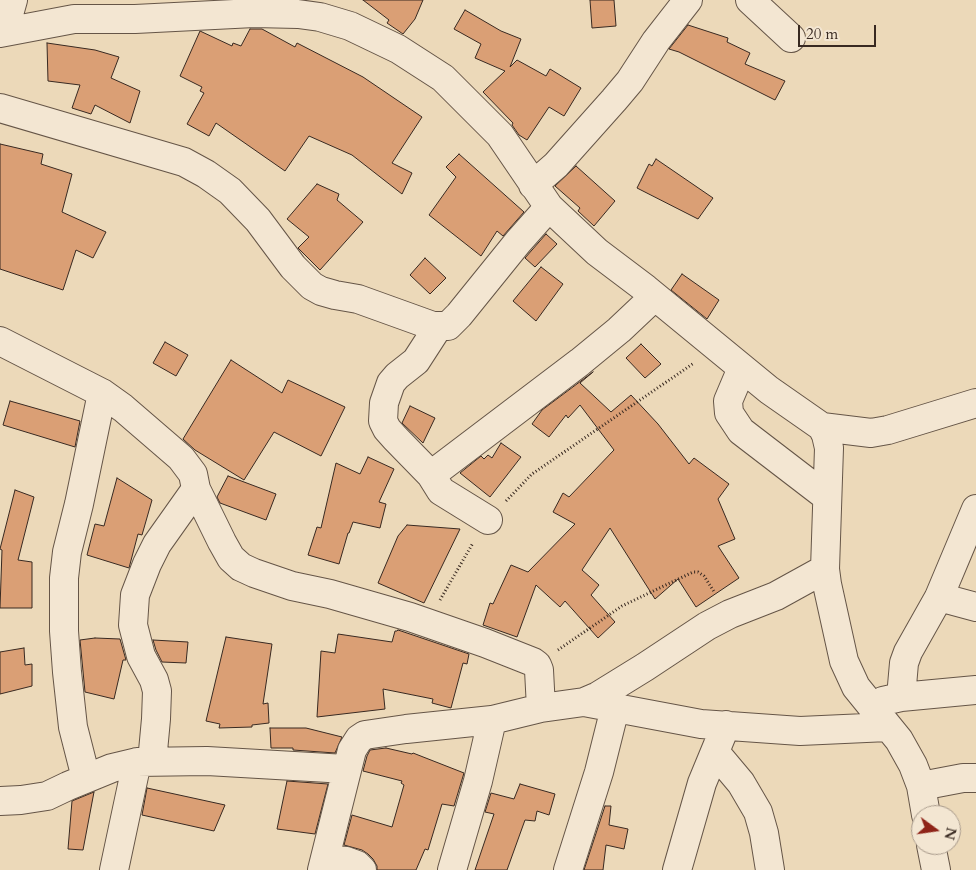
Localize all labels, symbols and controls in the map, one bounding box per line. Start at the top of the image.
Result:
scale bar [801,15,878,47]
text: 20 m [806,24,838,44]
north arrow [911,805,961,855]
text: N [939,825,961,842]

